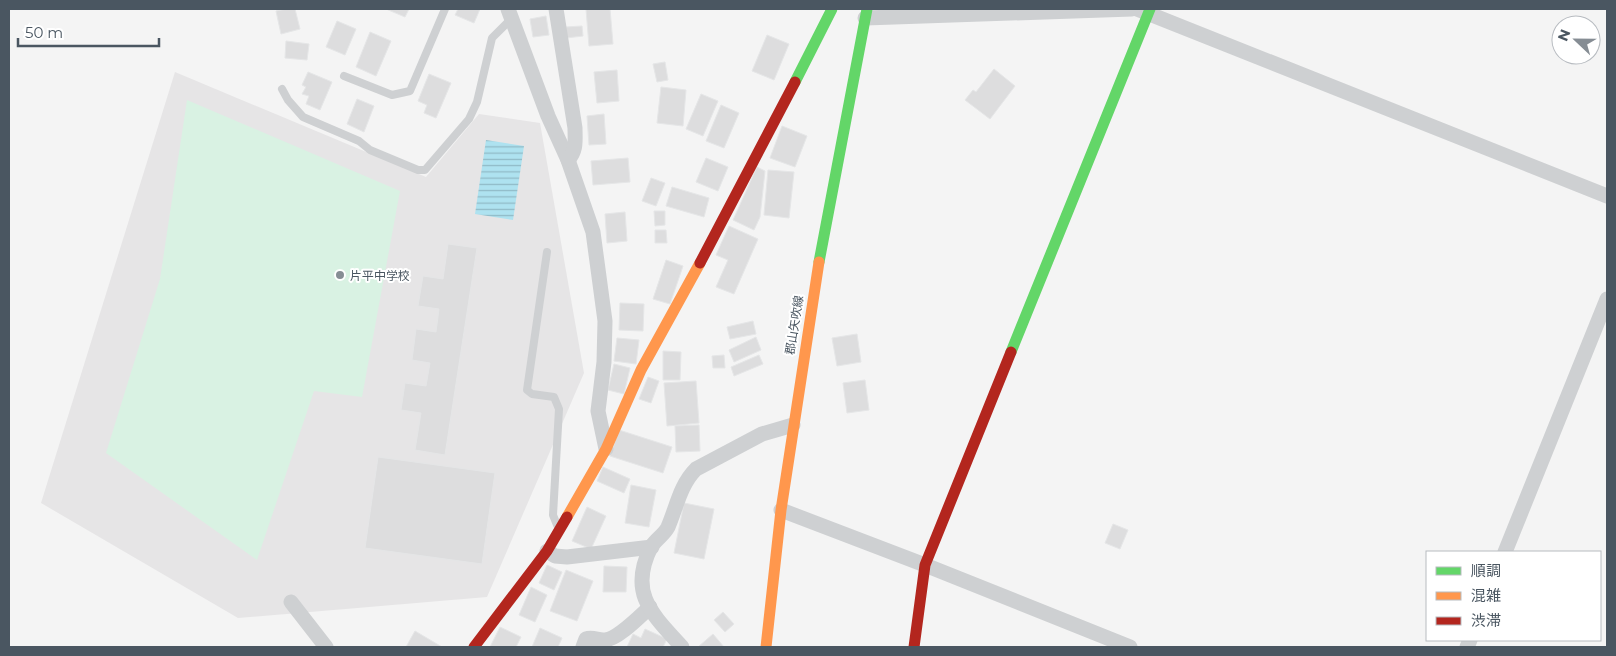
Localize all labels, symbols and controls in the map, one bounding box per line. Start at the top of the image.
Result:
scale bar [18,15,159,47]
north arrow [1551,15,1601,65]
text: 50 m [25,23,63,42]
text: N [1553,27,1574,44]
place label: 片平中学校 [350,268,410,283]
marker: 片平中学校 [334,269,346,281]
street label: 郡山矢吹線 [782,294,806,356]
legend [1426,551,1601,641]
text: 順調 [1471,561,1501,580]
text: 混雑 [1471,586,1501,605]
text: 渋滞 [1471,611,1501,630]

